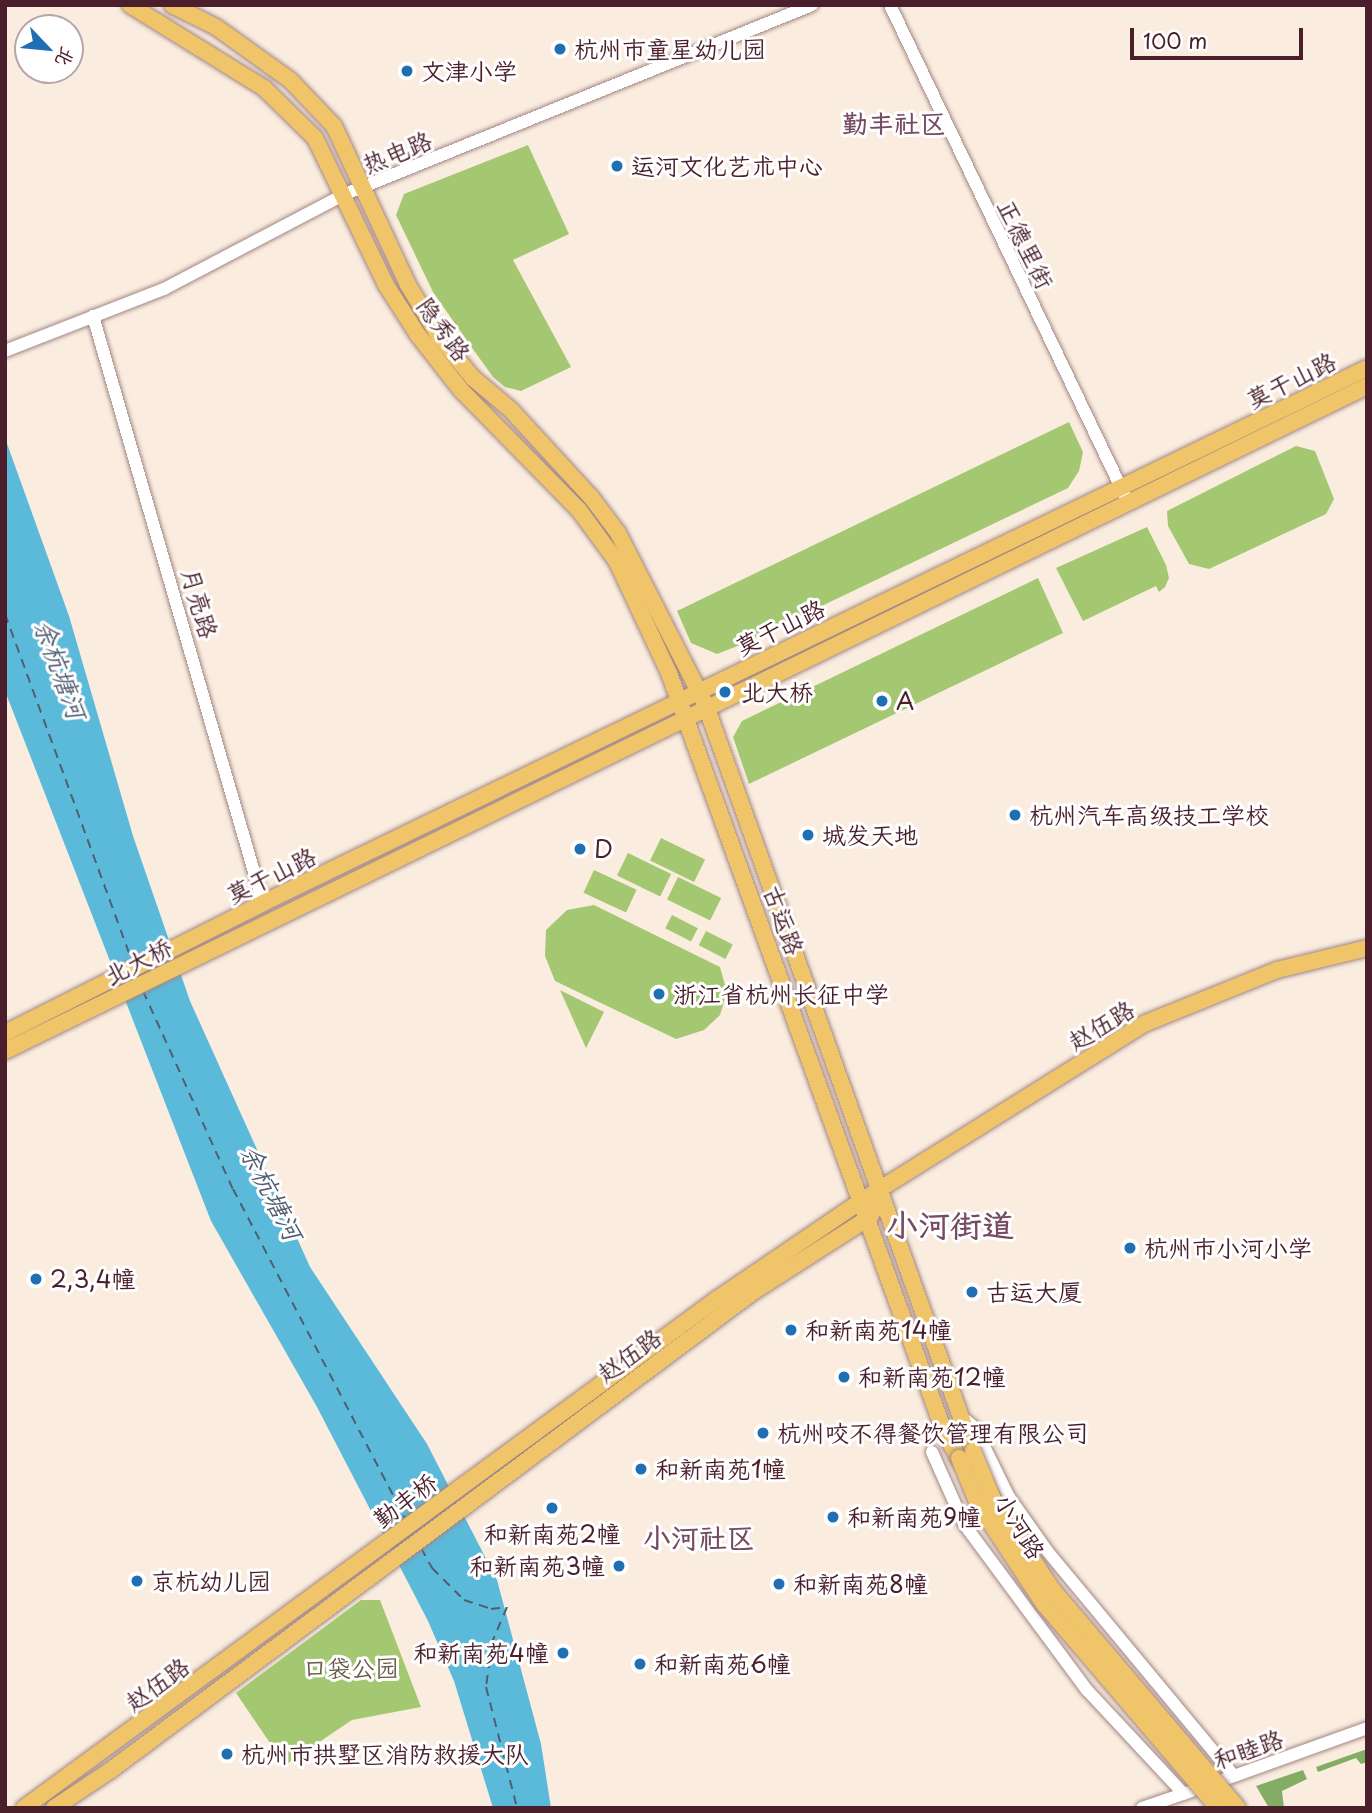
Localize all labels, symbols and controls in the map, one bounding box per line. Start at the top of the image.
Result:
north arrow [14,14,84,84]
scale bar [1134,14,1307,58]
text: 100 m [1143,24,1207,56]
place label: 杭州市童星幼儿园 [574,35,766,63]
marker: 杭州市童星幼儿园 [552,41,568,57]
text: 北 [49,43,83,72]
place label: 文津小学 [421,57,517,85]
marker: 文津小学 [399,63,415,79]
district label: 勤丰社区 [842,107,946,139]
street label: 热电路 [358,125,436,179]
place label: 运河文化艺术中心 [631,152,823,180]
marker: 运河文化艺术中心 [609,158,625,174]
street label: 正德里街 [992,195,1060,293]
street label: 隐秀路 [411,291,477,367]
street label: 莫干山路 [1242,346,1340,414]
street label: 月亮路 [176,564,224,642]
street label: 莫干山路 [731,593,829,661]
water label: 余杭塘河 [29,615,93,723]
place label: 北大桥 [741,678,813,706]
marker: 北大桥 [715,682,735,702]
place label: A [896,687,914,715]
marker: A [874,693,890,709]
place label: 杭州汽车高级技工学校 [1029,801,1269,829]
marker: 杭州汽车高级技工学校 [1007,807,1023,823]
place label: 城发天地 [822,821,918,849]
marker: 城发天地 [800,827,816,843]
place label: D [594,835,613,863]
street label: 莫干山路 [222,841,320,909]
marker: D [572,841,588,857]
street label: 古运路 [758,881,810,959]
street label: 北大桥 [99,932,177,990]
place label: 浙江省杭州长征中学 [673,980,889,1008]
marker: 浙江省杭州长征中学 [651,986,667,1002]
street label: 赵伍路 [1063,994,1139,1056]
water label: 余杭塘河 [234,1139,310,1245]
district label: 小河街道 [886,1205,1014,1243]
place label: 杭州市小河小学 [1144,1234,1312,1262]
marker: 杭州市小河小学 [1122,1240,1138,1256]
place label: 2,3,4幢 [50,1265,136,1293]
marker: 2,3,4幢 [28,1271,44,1287]
place label: 古运大厦 [986,1278,1082,1306]
marker: 古运大厦 [964,1284,980,1300]
place label: 和新南苑14幢 [805,1316,952,1344]
street label: 赵伍路 [591,1322,667,1388]
marker: 和新南苑14幢 [783,1322,799,1338]
place label: 和新南苑12幢 [858,1363,1006,1391]
marker: 和新南苑12幢 [836,1369,852,1385]
place label: 杭州咬不得餐饮管理有限公司 [777,1419,1089,1447]
marker: 杭州咬不得餐饮管理有限公司 [755,1425,771,1441]
place label: 和新南苑1幢 [655,1455,786,1483]
marker: 和新南苑1幢 [633,1461,649,1477]
street label: 勤丰桥 [368,1467,442,1533]
street label: 小河路 [989,1488,1051,1564]
marker: 和新南苑2幢 [544,1500,560,1516]
place label: 和新南苑9幢 [847,1503,981,1531]
marker: 和新南苑9幢 [825,1509,841,1525]
place label: 和新南苑2幢 [484,1520,620,1548]
district label: 小河社区 [643,1520,755,1554]
place label: 和新南苑3幢 [469,1552,605,1580]
marker: 和新南苑3幢 [611,1558,627,1574]
place label: 京杭幼儿园 [151,1567,271,1595]
place label: 和新南苑8幢 [793,1570,928,1598]
marker: 京杭幼儿园 [129,1573,145,1589]
marker: 和新南苑8幢 [771,1576,787,1592]
place label: 和新南苑4幢 [413,1639,549,1667]
marker: 和新南苑4幢 [555,1645,571,1661]
place label: 和新南苑6幢 [654,1650,791,1678]
street label: 赵伍路 [119,1651,195,1717]
park label: 口袋公园 [303,1654,399,1682]
marker: 和新南苑6幢 [632,1656,648,1672]
street label: 和睦路 [1209,1724,1287,1774]
place label: 杭州市拱墅区消防救援大队 [241,1740,529,1768]
marker: 杭州市拱墅区消防救援大队 [219,1746,235,1762]

